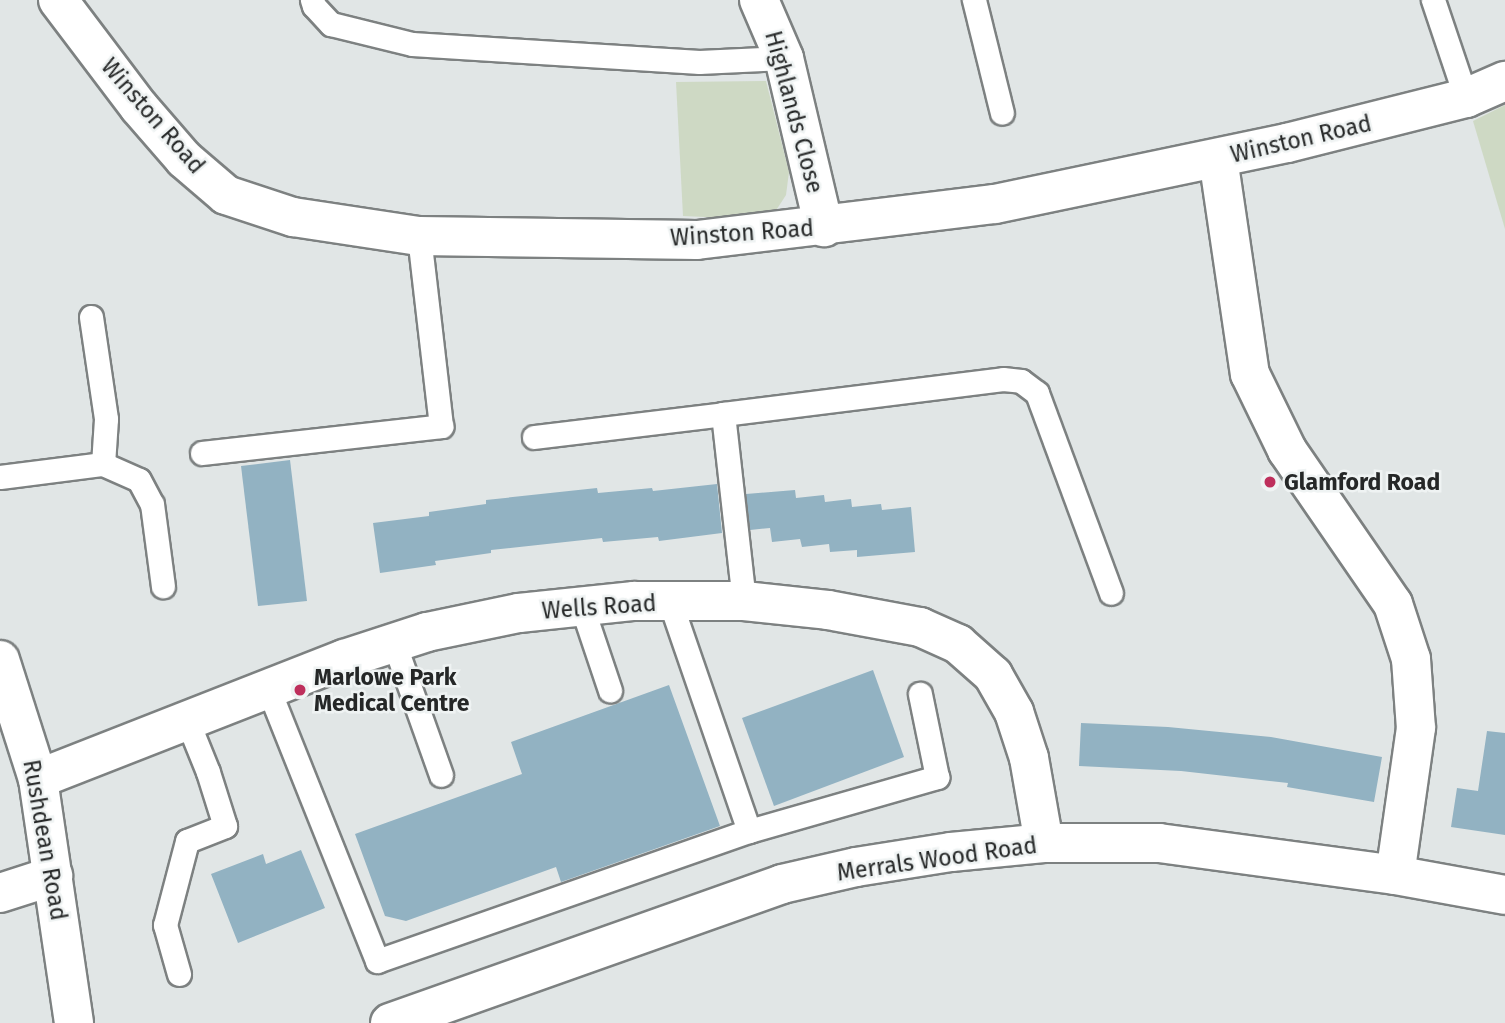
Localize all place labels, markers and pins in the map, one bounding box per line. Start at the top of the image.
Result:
place label: Glamford Road [1284,468,1440,496]
marker: Glamford Road [1262,474,1278,490]
place label: Marlowe Park Medical Centre [314,663,469,717]
marker: Marlowe Park Medical Centre [292,682,308,698]

